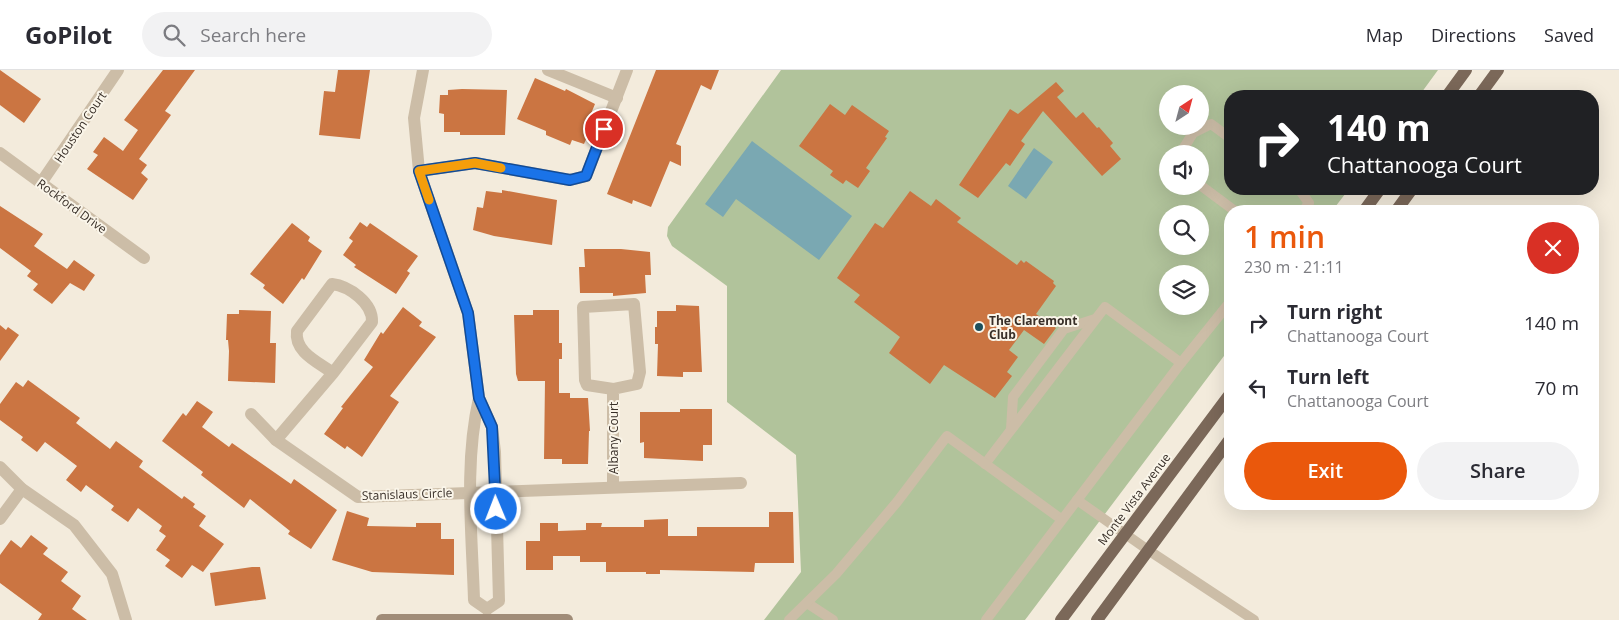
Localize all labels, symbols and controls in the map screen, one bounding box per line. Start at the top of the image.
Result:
search box [142,12,492,57]
text: GoPilot [25,18,112,51]
icon: search [160,21,188,49]
text: Search here [200,22,306,48]
text: Map [1366,23,1403,47]
text: Directions [1431,23,1516,47]
text: Saved [1544,23,1594,47]
north arrow [1159,85,1209,135]
map controls [1159,85,1209,315]
street label: Houston Court [50,88,110,166]
text: 140 m [1327,104,1431,151]
pin [583,108,625,150]
icon: right [1244,110,1309,175]
icon: arrive [590,115,618,143]
button: sound [1159,145,1209,195]
text: Chattanooga Court [1327,149,1522,179]
street label: Rockford Drive [34,175,111,237]
button: search [1159,205,1209,255]
text: 1 min [1244,216,1325,257]
button: close [1527,222,1579,274]
text: 230 m · 21:11 [1244,256,1344,278]
button: layers [1159,265,1209,315]
text: Turn right [1287,299,1382,325]
icon: right [1244,309,1272,337]
text: 140 m [1524,310,1579,336]
place label: The Claremont Club [989,312,1077,343]
marker: The Claremont Club [973,321,985,333]
text: Chattanooga Court [1287,325,1429,347]
text: Turn left [1287,364,1369,390]
icon: left [1244,374,1272,402]
text: 70 m [1535,375,1579,401]
text: Chattanooga Court [1287,390,1429,412]
street label: Albany Court [605,402,622,474]
button: Exit [1244,442,1407,500]
button: Share [1417,442,1579,500]
street label: Monte Vista Avenue [1094,449,1174,549]
position arrow [469,482,521,534]
street label: Stanislaus Circle [361,484,453,504]

